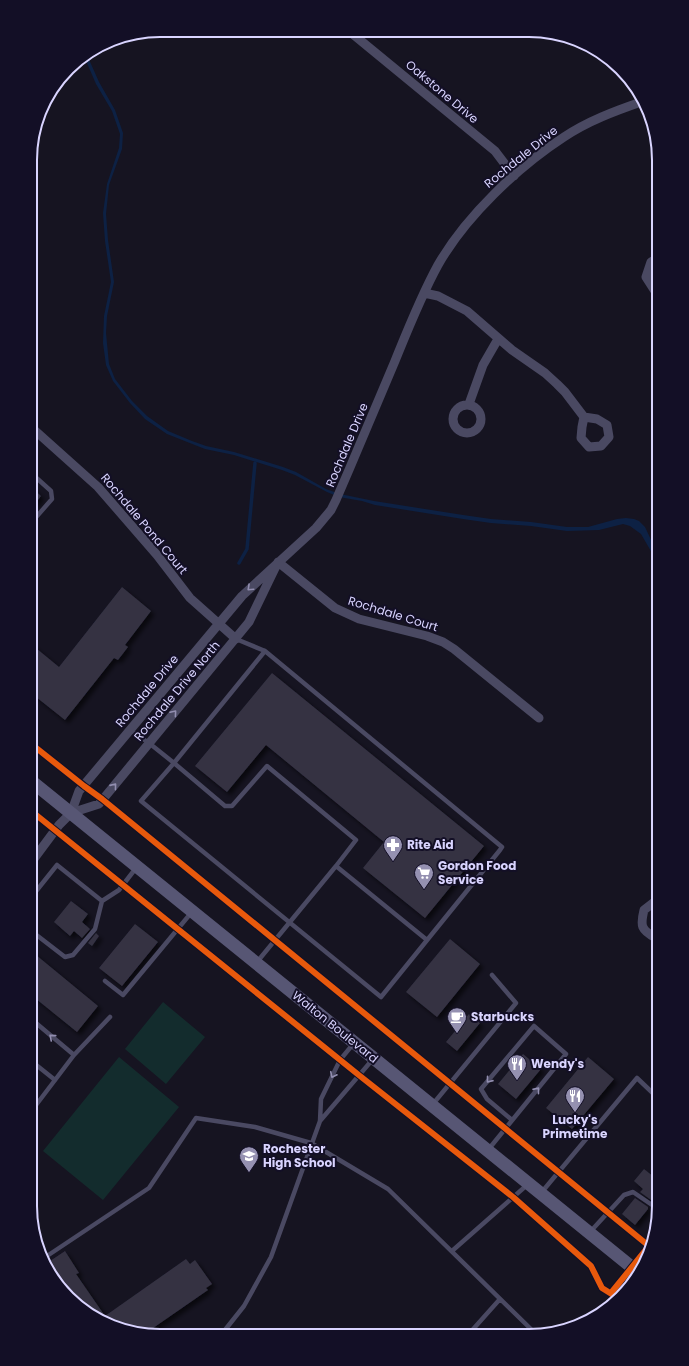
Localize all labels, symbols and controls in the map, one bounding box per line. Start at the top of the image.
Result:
street label: Oakstone Drive [402,56,482,127]
street label: Rochdale Drive [480,122,561,191]
street label: Rochdale Drive [321,400,372,489]
street label: Rochdale Pond Court [97,470,192,578]
one-way arrow [247,583,255,591]
street label: Rochdale Court [346,592,440,635]
street label: Rochdale Drive North [130,637,224,744]
street label: Rochdale Drive [111,651,182,731]
one-way arrow [170,710,177,717]
one-way arrow [109,783,116,790]
pharmacy icon: Rite Aid [382,834,404,862]
place label: Rite Aid [407,836,454,853]
place label: Gordon Food Service [438,857,516,888]
supermarket icon: Gordon Food Service [413,862,435,890]
street label: Walton Boulevard [289,987,382,1067]
cafe icon: Starbucks [446,1006,468,1034]
place label: Starbucks [471,1008,534,1025]
one-way arrow [49,1034,57,1041]
restaurant icon: Wendy's [506,1053,528,1081]
place label: Wendy's [531,1055,584,1072]
one-way arrow [330,1071,338,1078]
one-way arrow [486,1075,493,1082]
restaurant icon: Lucky's Primetime [564,1085,586,1113]
one-way arrow [532,1087,539,1095]
place label: Lucky's Primetime [543,1111,608,1142]
place label: Rochester High School [263,1140,336,1171]
school or university icon: Rochester High School [238,1145,260,1173]

